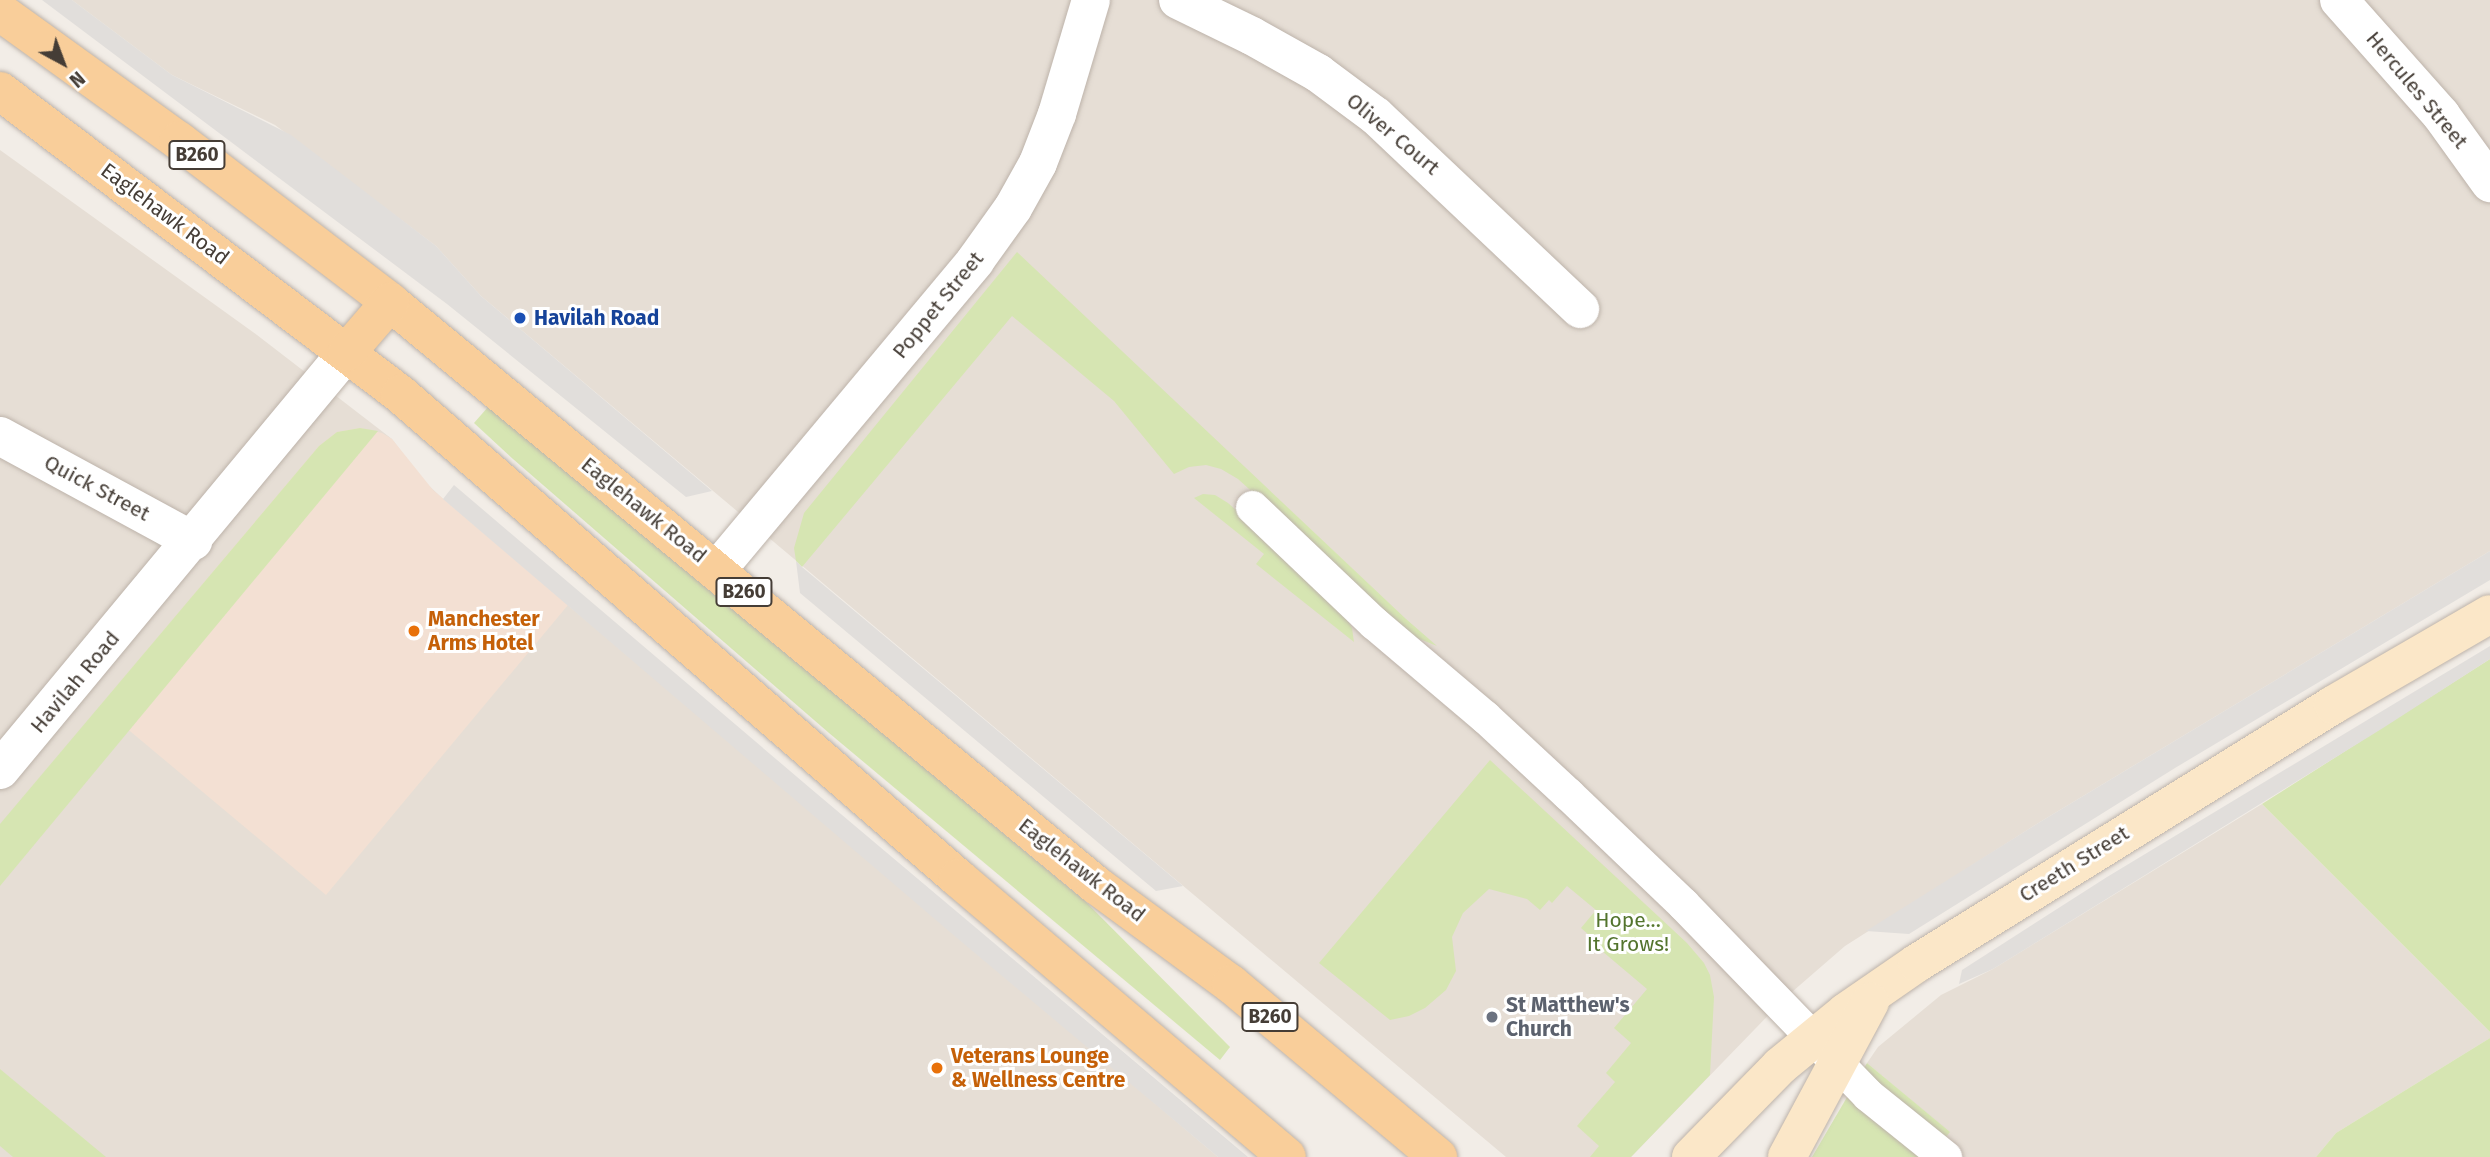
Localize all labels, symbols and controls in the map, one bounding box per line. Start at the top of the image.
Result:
street label: Hercules Street [2361,26,2473,154]
north arrow [28,28,98,98]
text: N [65,66,89,92]
street label: Oliver Court [1341,88,1445,180]
road number: B260 [167,140,227,170]
street label: Eaglehawk Road [96,158,234,270]
street label: Poppet Street [887,246,989,364]
place label: Havilah Road [534,305,659,331]
marker: Havilah Road [512,310,528,326]
street label: Quick Street [40,450,154,526]
street label: Eaglehawk Road [576,452,712,568]
road number: B260 [714,576,774,608]
place label: Manchester Arms Hotel [428,606,540,656]
marker: Manchester Arms Hotel [406,623,422,639]
street label: Havilah Road [25,626,125,738]
street label: Eaglehawk Road [1014,813,1150,927]
street label: Creeth Street [2015,820,2133,908]
park label: Hope... It Grows! [1587,907,1669,957]
place label: St Matthew's Church [1506,992,1630,1042]
road number: B260 [1240,1001,1300,1032]
marker: St Matthew's Church [1484,1009,1500,1025]
place label: Veterans Lounge & Wellness Centre [951,1043,1125,1093]
marker: Veterans Lounge & Wellness Centre [929,1060,945,1076]

